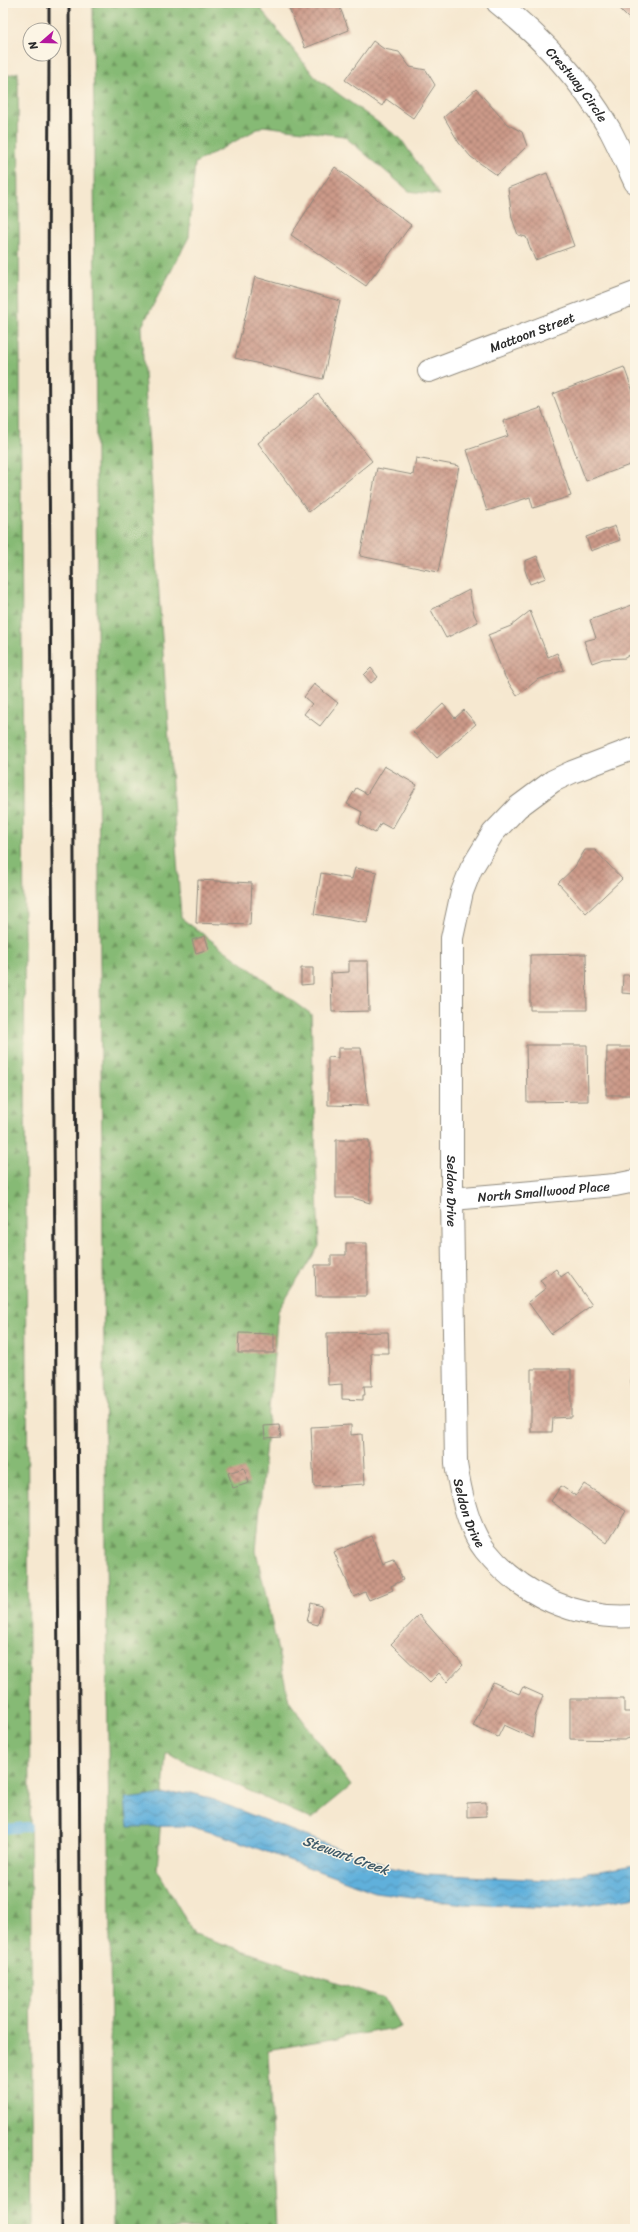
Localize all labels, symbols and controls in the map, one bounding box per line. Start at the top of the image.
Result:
north arrow [22,22,62,62]
text: N [23,38,44,53]
street label: Crestway Circle [540,41,614,127]
street label: Mattoon Street [486,306,578,359]
street label: Seldon Drive [440,1155,463,1227]
street label: North Smallwood Place [477,1174,611,1209]
street label: Seldon Drive [447,1477,492,1553]
water label: Stewart Creek [299,1828,394,1883]

